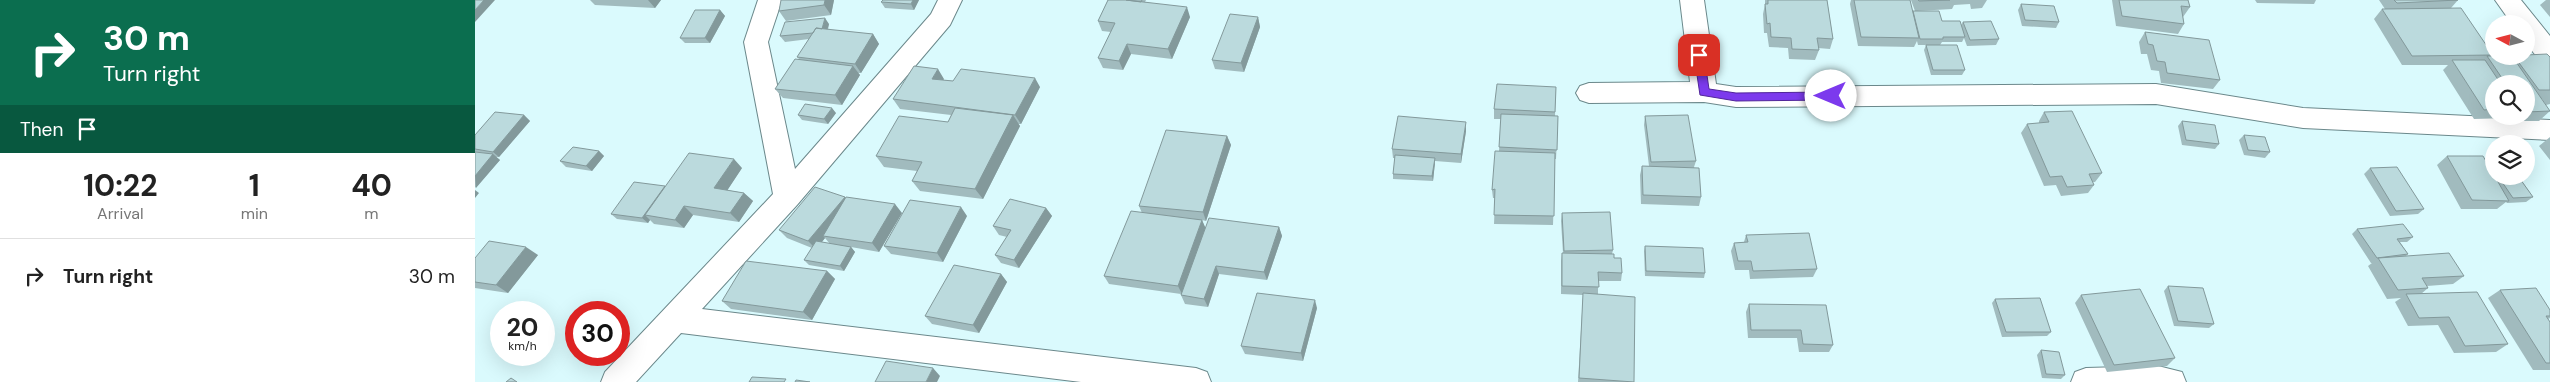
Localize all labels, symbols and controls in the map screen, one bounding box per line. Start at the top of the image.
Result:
text: 30 m [103,15,190,61]
north arrow [2485,15,2535,65]
map controls [2485,15,2535,185]
icon: right [20,20,85,85]
pin [1678,34,1720,76]
icon: arrive [1685,41,1713,69]
text: Turn right [103,59,200,88]
position arrow [1804,69,1856,121]
button: search [2485,75,2535,125]
icon: arrive [73,115,101,143]
text: Then [20,117,63,142]
button: layers [2485,135,2535,185]
text: 10:22 [83,166,157,205]
text: 1 [249,166,260,205]
text: 40 [351,166,392,205]
text: Arrival [97,203,144,224]
text: min [241,203,268,224]
text: m [364,203,379,224]
icon: right [20,262,48,290]
text: Turn right [63,264,153,289]
text: 30 m [409,264,455,289]
speed limit sign: 30 [565,301,630,366]
text: 20 [507,311,538,344]
text: km/h [508,338,537,354]

